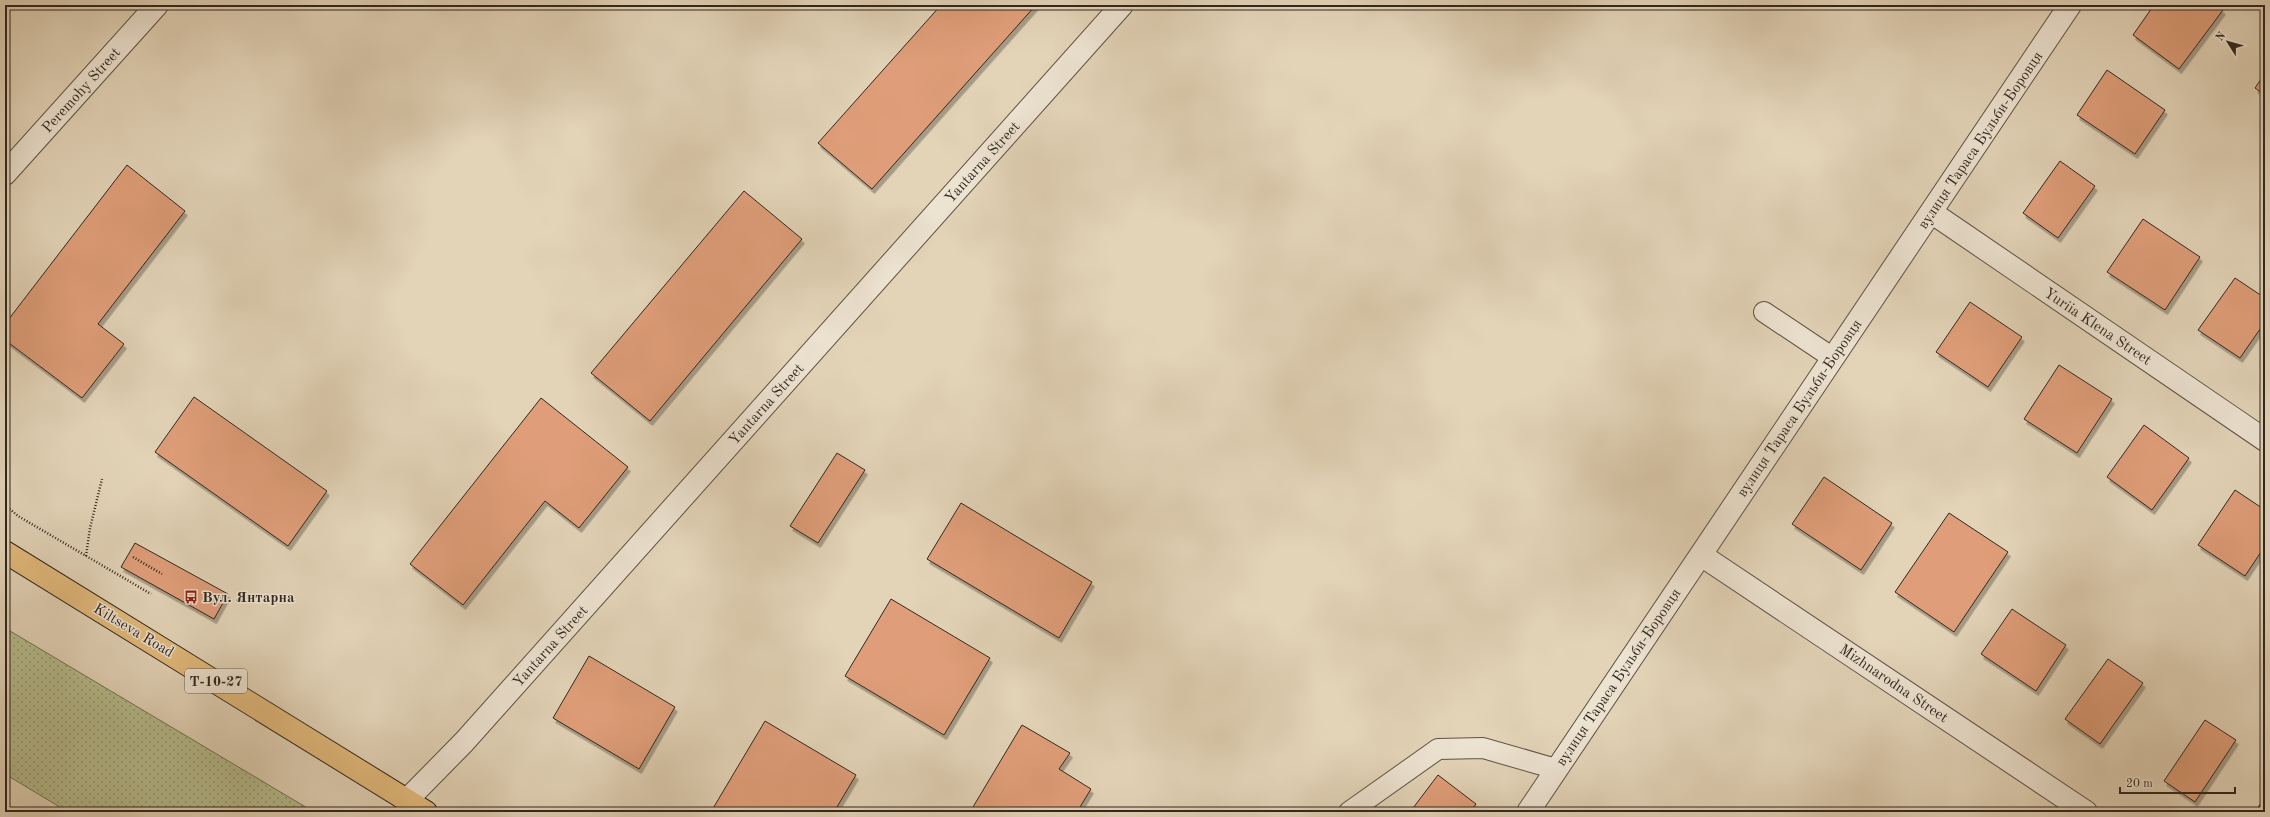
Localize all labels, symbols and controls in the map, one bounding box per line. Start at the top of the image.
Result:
north arrow [2208,22,2248,62]
text: N [2214,30,2228,44]
street label: Peremohy Street [40,46,124,136]
street label: вулиця Тараса Бульби-Боровця [1916,49,2046,232]
street label: Yantarna Street [943,119,1023,207]
street label: Yuriia Klena Street [2041,286,2154,369]
street label: вулиця Тараса Бульби-Боровця [1735,317,1865,500]
street label: Yantarna Street [727,361,807,449]
street label: вулиця Тараса Бульби-Боровця [1554,586,1684,769]
bus stop icon: Вул. Янтарна [183,589,199,605]
place label: Вул. Янтарна [202,591,295,606]
street label: Kiltseva Road [91,602,176,661]
street label: Yantarna Street [511,603,591,691]
street label: Mizhnarodna Street [1836,642,1950,726]
road number: Т-10-27 [185,669,247,693]
scale bar [2120,769,2235,795]
text: 20 m [2126,778,2153,790]

